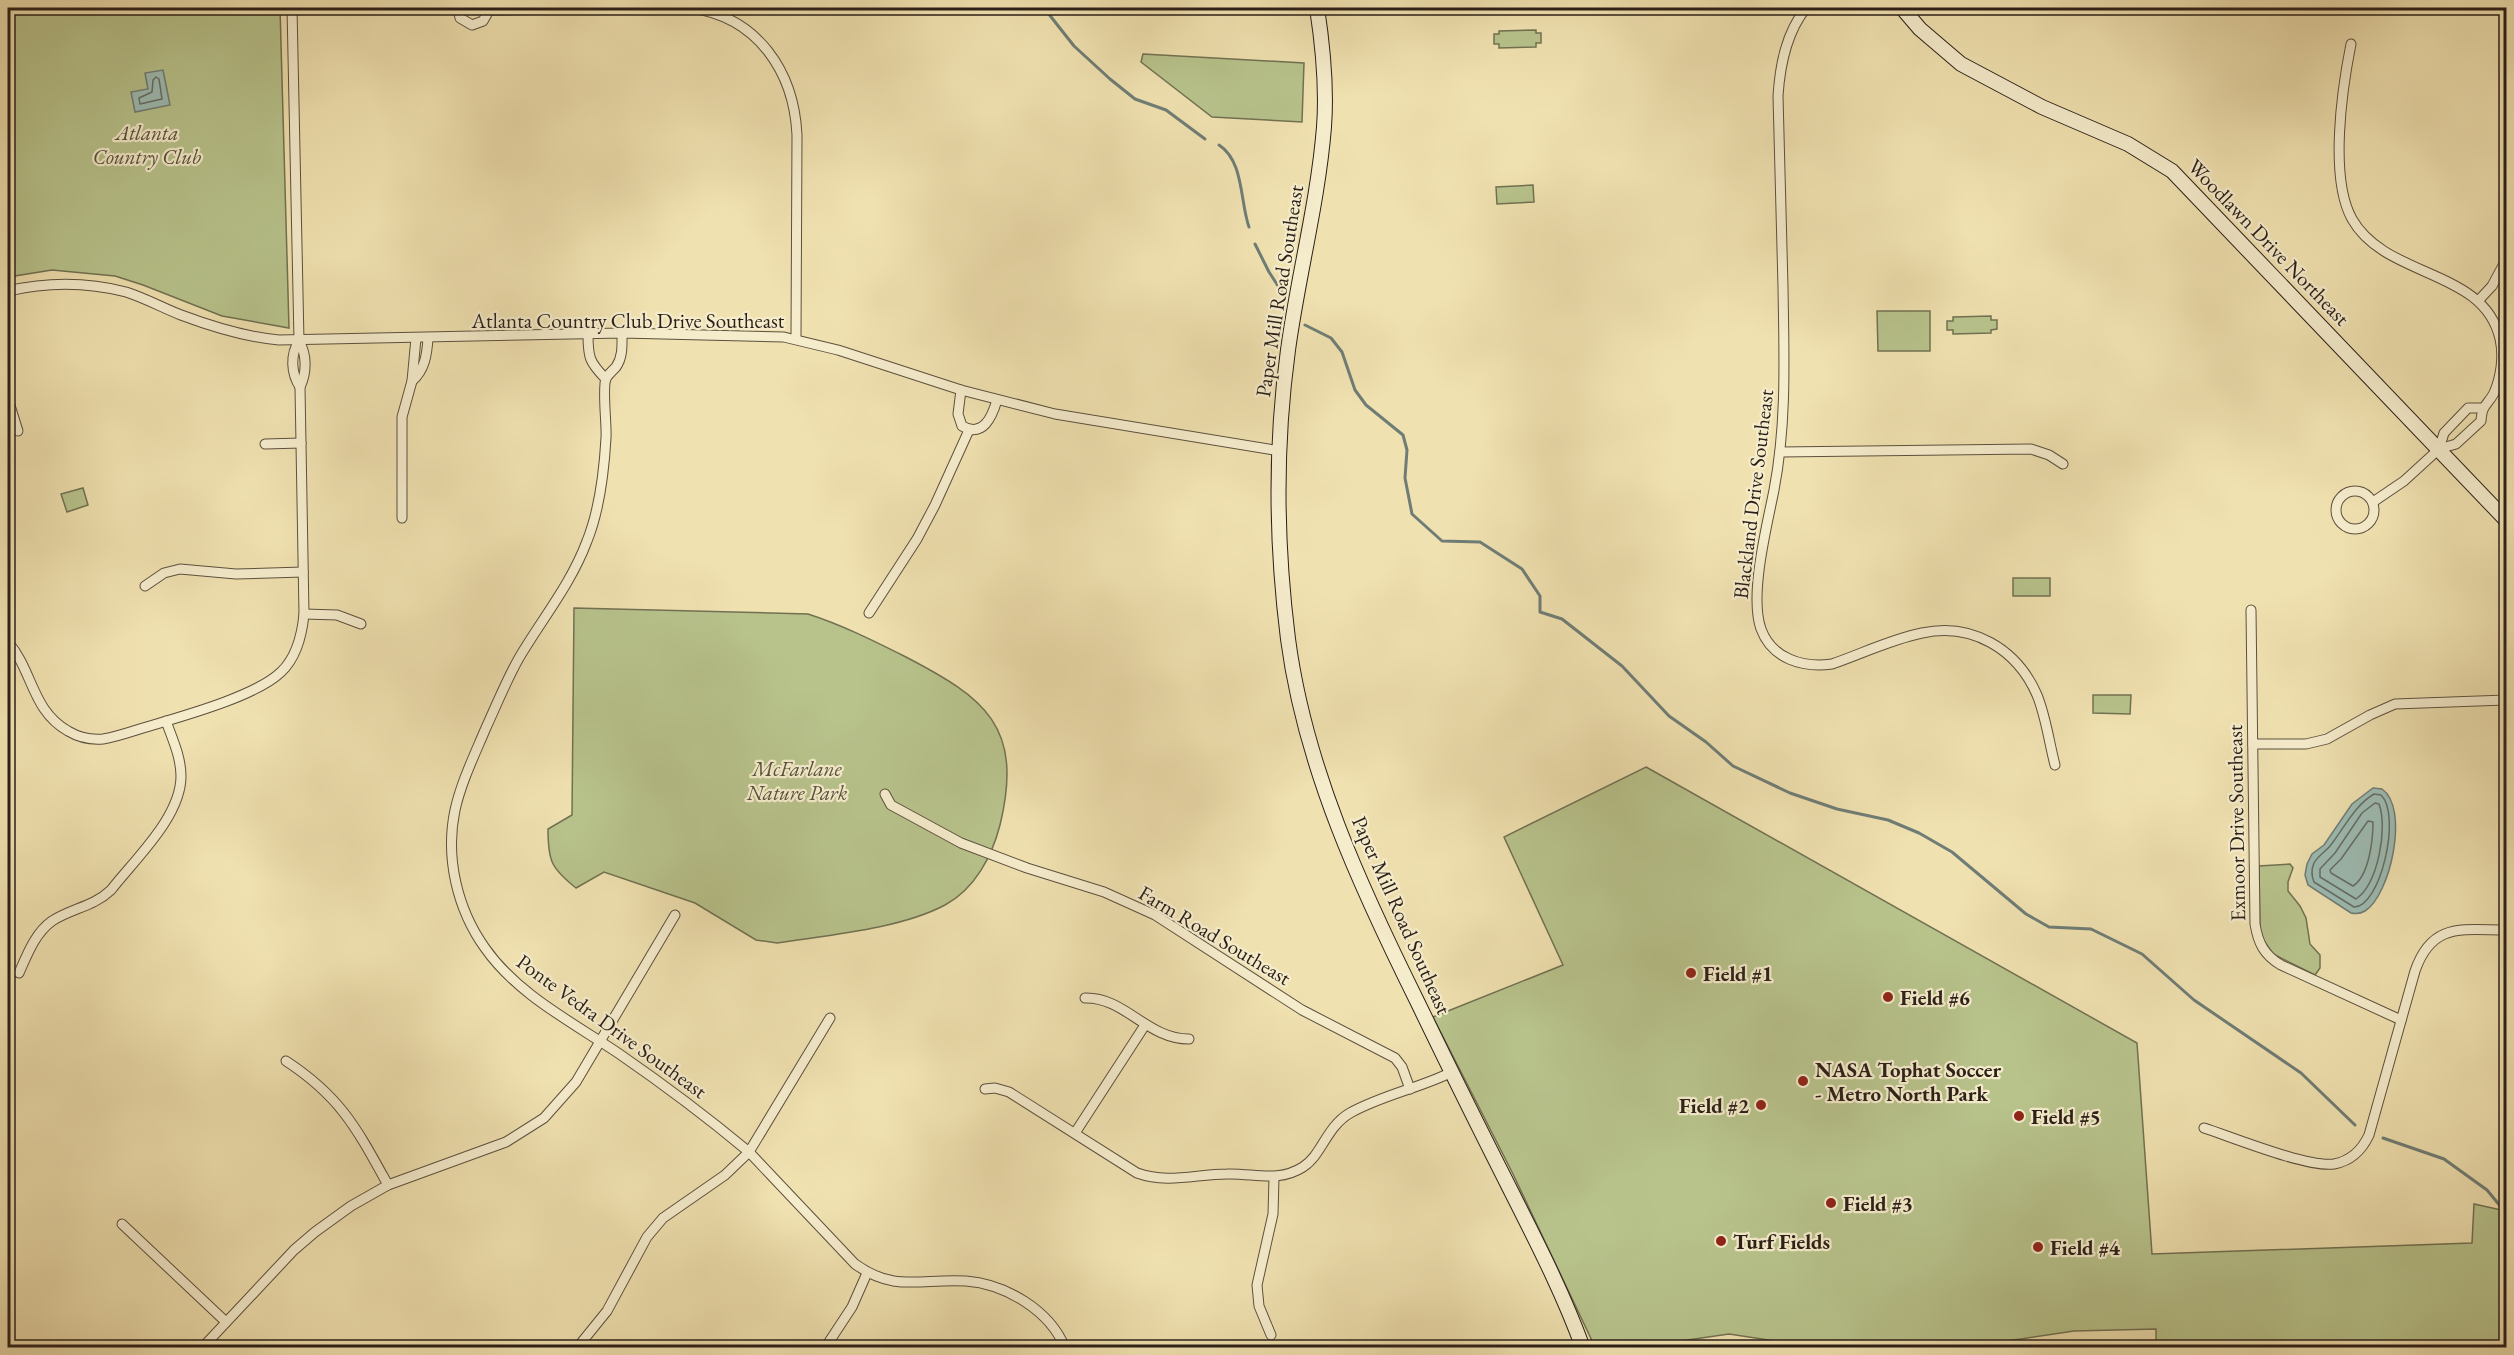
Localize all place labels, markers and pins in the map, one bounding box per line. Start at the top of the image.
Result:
place label: Field #1 [1703,960,1773,987]
marker: Field #1 [1684,966,1698,980]
place label: Field #6 [1900,984,1970,1011]
marker: Field #6 [1881,990,1895,1004]
place label: NASA Tophat Soccer - Metro North Park [1815,1056,2002,1107]
marker: NASA Tophat Soccer - Metro North Park [1796,1074,1810,1088]
place label: Field #2 [1679,1092,1749,1119]
marker: Field #2 [1754,1098,1768,1112]
place label: Field #5 [2031,1103,2101,1130]
marker: Field #5 [2012,1109,2026,1123]
place label: Field #3 [1843,1190,1913,1217]
marker: Field #3 [1824,1196,1838,1210]
place label: Turf Fields [1733,1228,1830,1255]
marker: Turf Fields [1714,1234,1728,1248]
place label: Field #4 [2050,1234,2121,1261]
marker: Field #4 [2031,1240,2045,1254]

